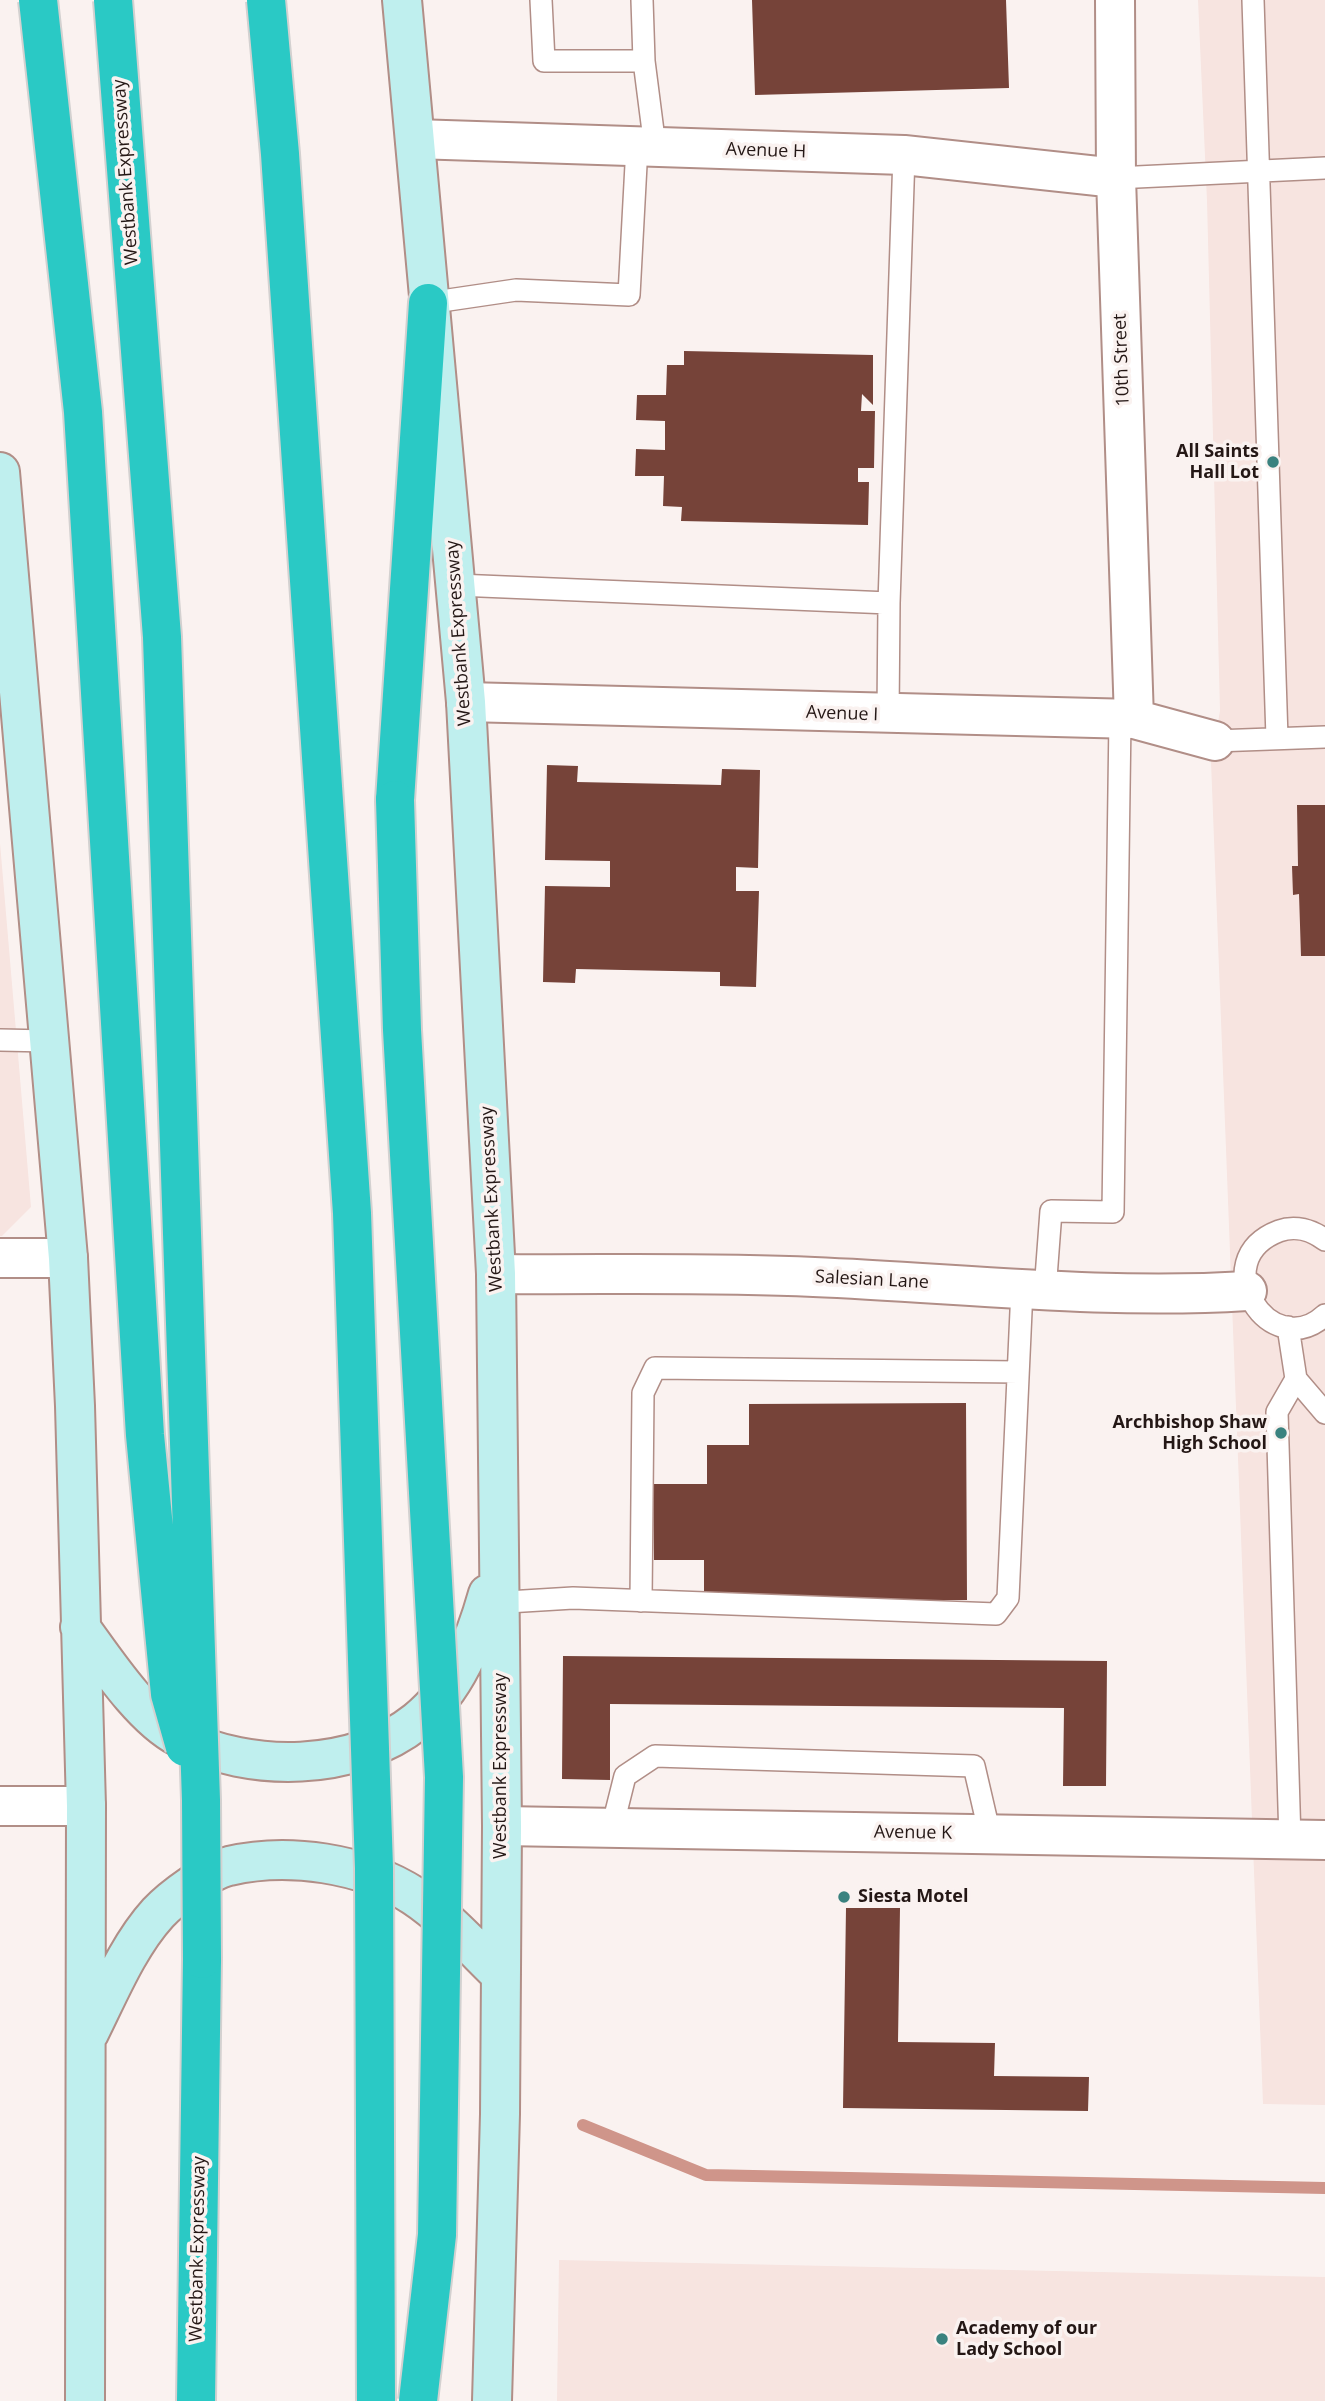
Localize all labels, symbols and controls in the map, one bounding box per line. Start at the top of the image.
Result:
street label: Westbank Expressway [109,79,143,265]
street label: Avenue H [725,139,807,163]
street label: 10th Street [1110,313,1134,407]
place label: All Saints Hall Lot [1176,441,1259,484]
marker: All Saints Hall Lot [1265,454,1281,470]
street label: Westbank Expressway [442,540,476,726]
street label: Avenue I [805,702,879,726]
street label: Westbank Expressway [476,1106,508,1292]
street label: Salesian Lane [815,1266,929,1294]
place label: Archbishop Shaw High School [1112,1412,1267,1454]
marker: Archbishop Shaw High School [1273,1425,1289,1441]
street label: Westbank Expressway [490,1673,512,1859]
street label: Avenue K [874,1822,952,1844]
place label: Siesta Motel [858,1886,968,1908]
marker: Siesta Motel [836,1889,852,1905]
street label: Westbank Expressway [186,2156,210,2342]
place label: Academy of our Lady School [956,2318,1097,2360]
marker: Academy of our Lady School [934,2331,950,2347]

